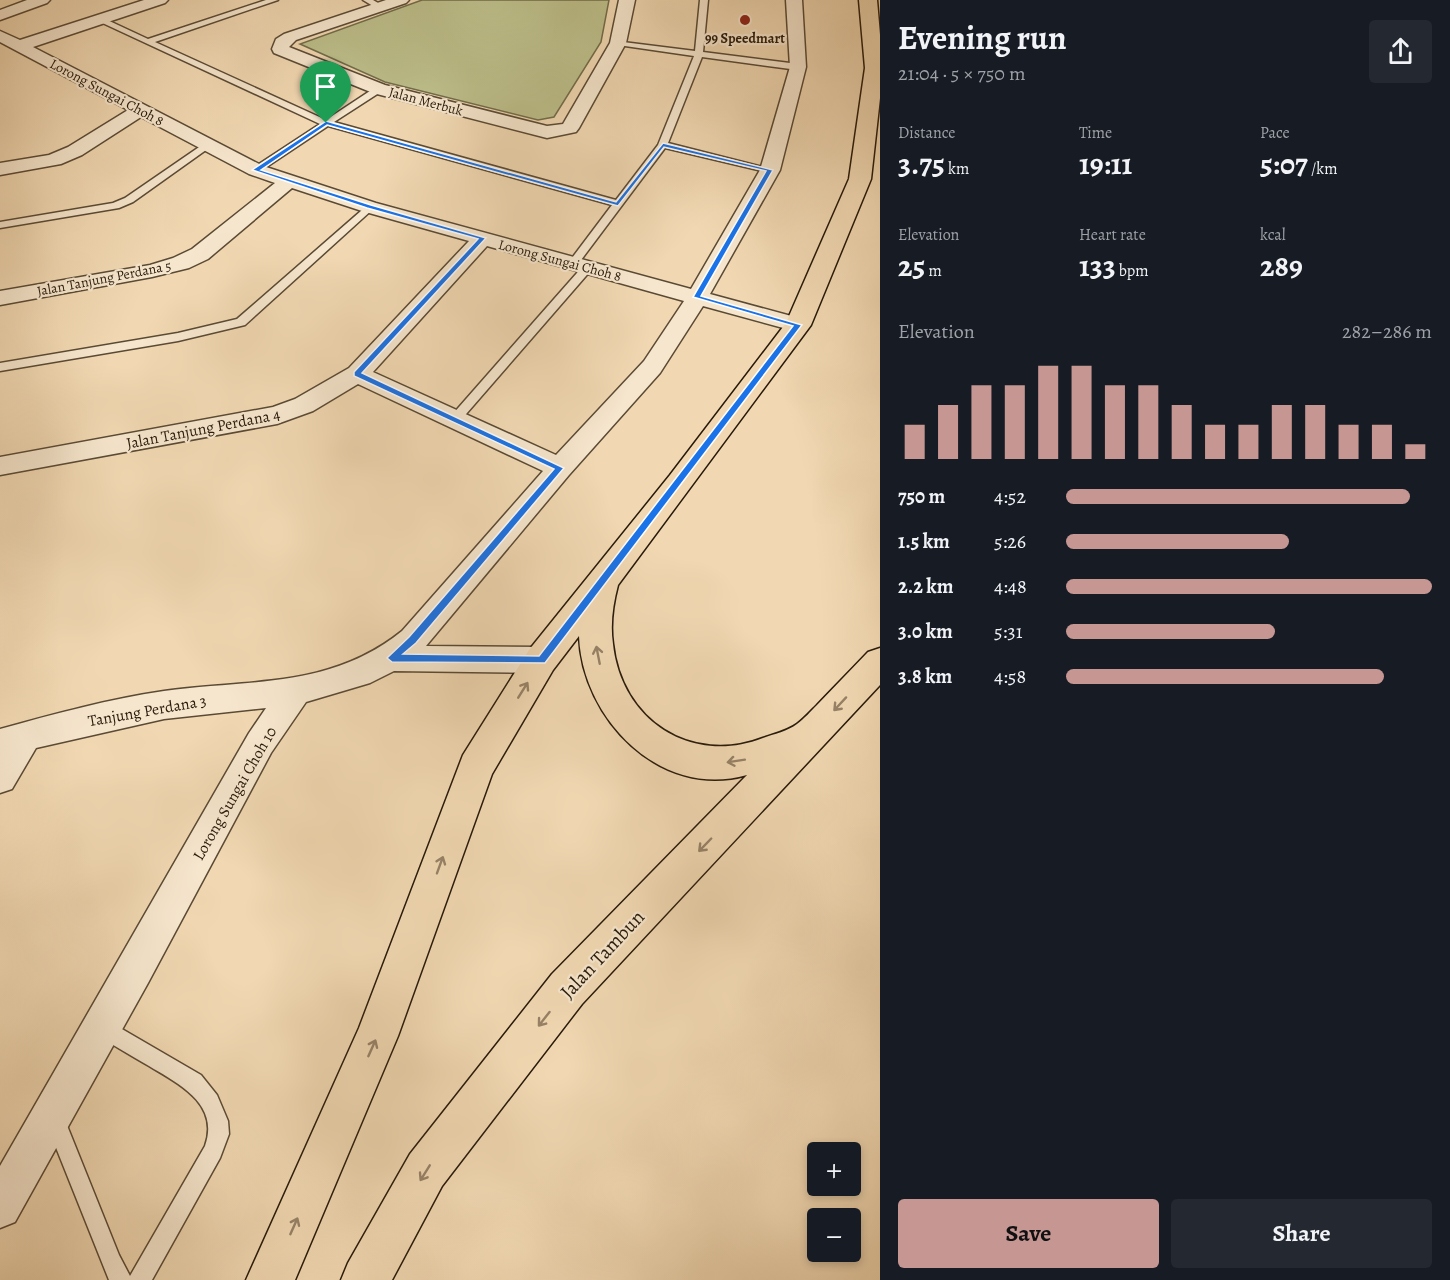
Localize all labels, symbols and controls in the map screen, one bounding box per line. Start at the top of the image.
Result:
marker: 99 Speedmart [738,13,752,27]
text: Evening run [898,15,1067,60]
button: share [1369,20,1432,83]
place label: 99 Speedmart [705,29,785,48]
street label: Lorong Sungai Choh 8 [46,54,167,131]
text: 21:04 · 5 × 750 m [898,60,1026,87]
pin [300,61,351,123]
icon: arrive [309,70,342,103]
street label: Jalan Merbuk [387,82,465,120]
text: Distance [898,122,955,144]
text: Time [1079,122,1112,144]
text: Pace [1260,122,1290,144]
text: 3.75 [898,144,945,184]
text: 19:11 [1079,144,1132,184]
text: 5:07 [1260,144,1308,184]
text: km [945,158,969,180]
text: /km [1308,158,1338,180]
text: Elevation [898,224,959,246]
text: Heart rate [1079,224,1146,246]
text: kcal [1260,224,1286,246]
street label: Lorong Sungai Choh 8 [496,235,624,286]
text: 25 [898,246,925,286]
text: 133 [1079,246,1116,286]
text: 289 [1260,246,1303,286]
street label: Jalan Tanjung Perdana 5 [35,256,173,301]
text: m [925,260,942,282]
text: bpm [1116,260,1149,282]
text: Elevation [898,318,975,345]
text: 282–286 m [1342,318,1432,345]
street label: Jalan Tanjung Perdana 4 [124,403,282,455]
text: 750 m [898,483,945,510]
text: 4:52 [994,483,1026,510]
text: 1.5 km [898,528,950,555]
text: 5:26 [994,528,1026,555]
text: 2.2 km [898,573,953,600]
text: 4:48 [994,573,1027,600]
text: 3.0 km [898,618,953,645]
text: 5:31 [994,618,1023,645]
one-way arrow [592,645,603,665]
text: 3.8 km [898,663,952,690]
text: 4:58 [994,663,1026,690]
one-way arrow [518,682,530,699]
street label: Tanjung Perdana 3 [86,690,208,732]
one-way arrow [833,697,847,712]
street label: Lorong Sungai Choh 10 [188,723,282,864]
one-way arrow [727,756,746,767]
one-way arrow [698,838,712,853]
one-way arrow [435,856,446,875]
street label: Jalan Tambun [554,904,651,1005]
one-way arrow [537,1010,550,1026]
one-way arrow [367,1039,378,1058]
map controls [807,1142,861,1262]
button: + [807,1142,861,1196]
one-way arrow [419,1164,431,1181]
button: Save [898,1199,1159,1268]
button: Share [1171,1199,1432,1268]
button: − [807,1208,861,1262]
one-way arrow [288,1218,300,1236]

